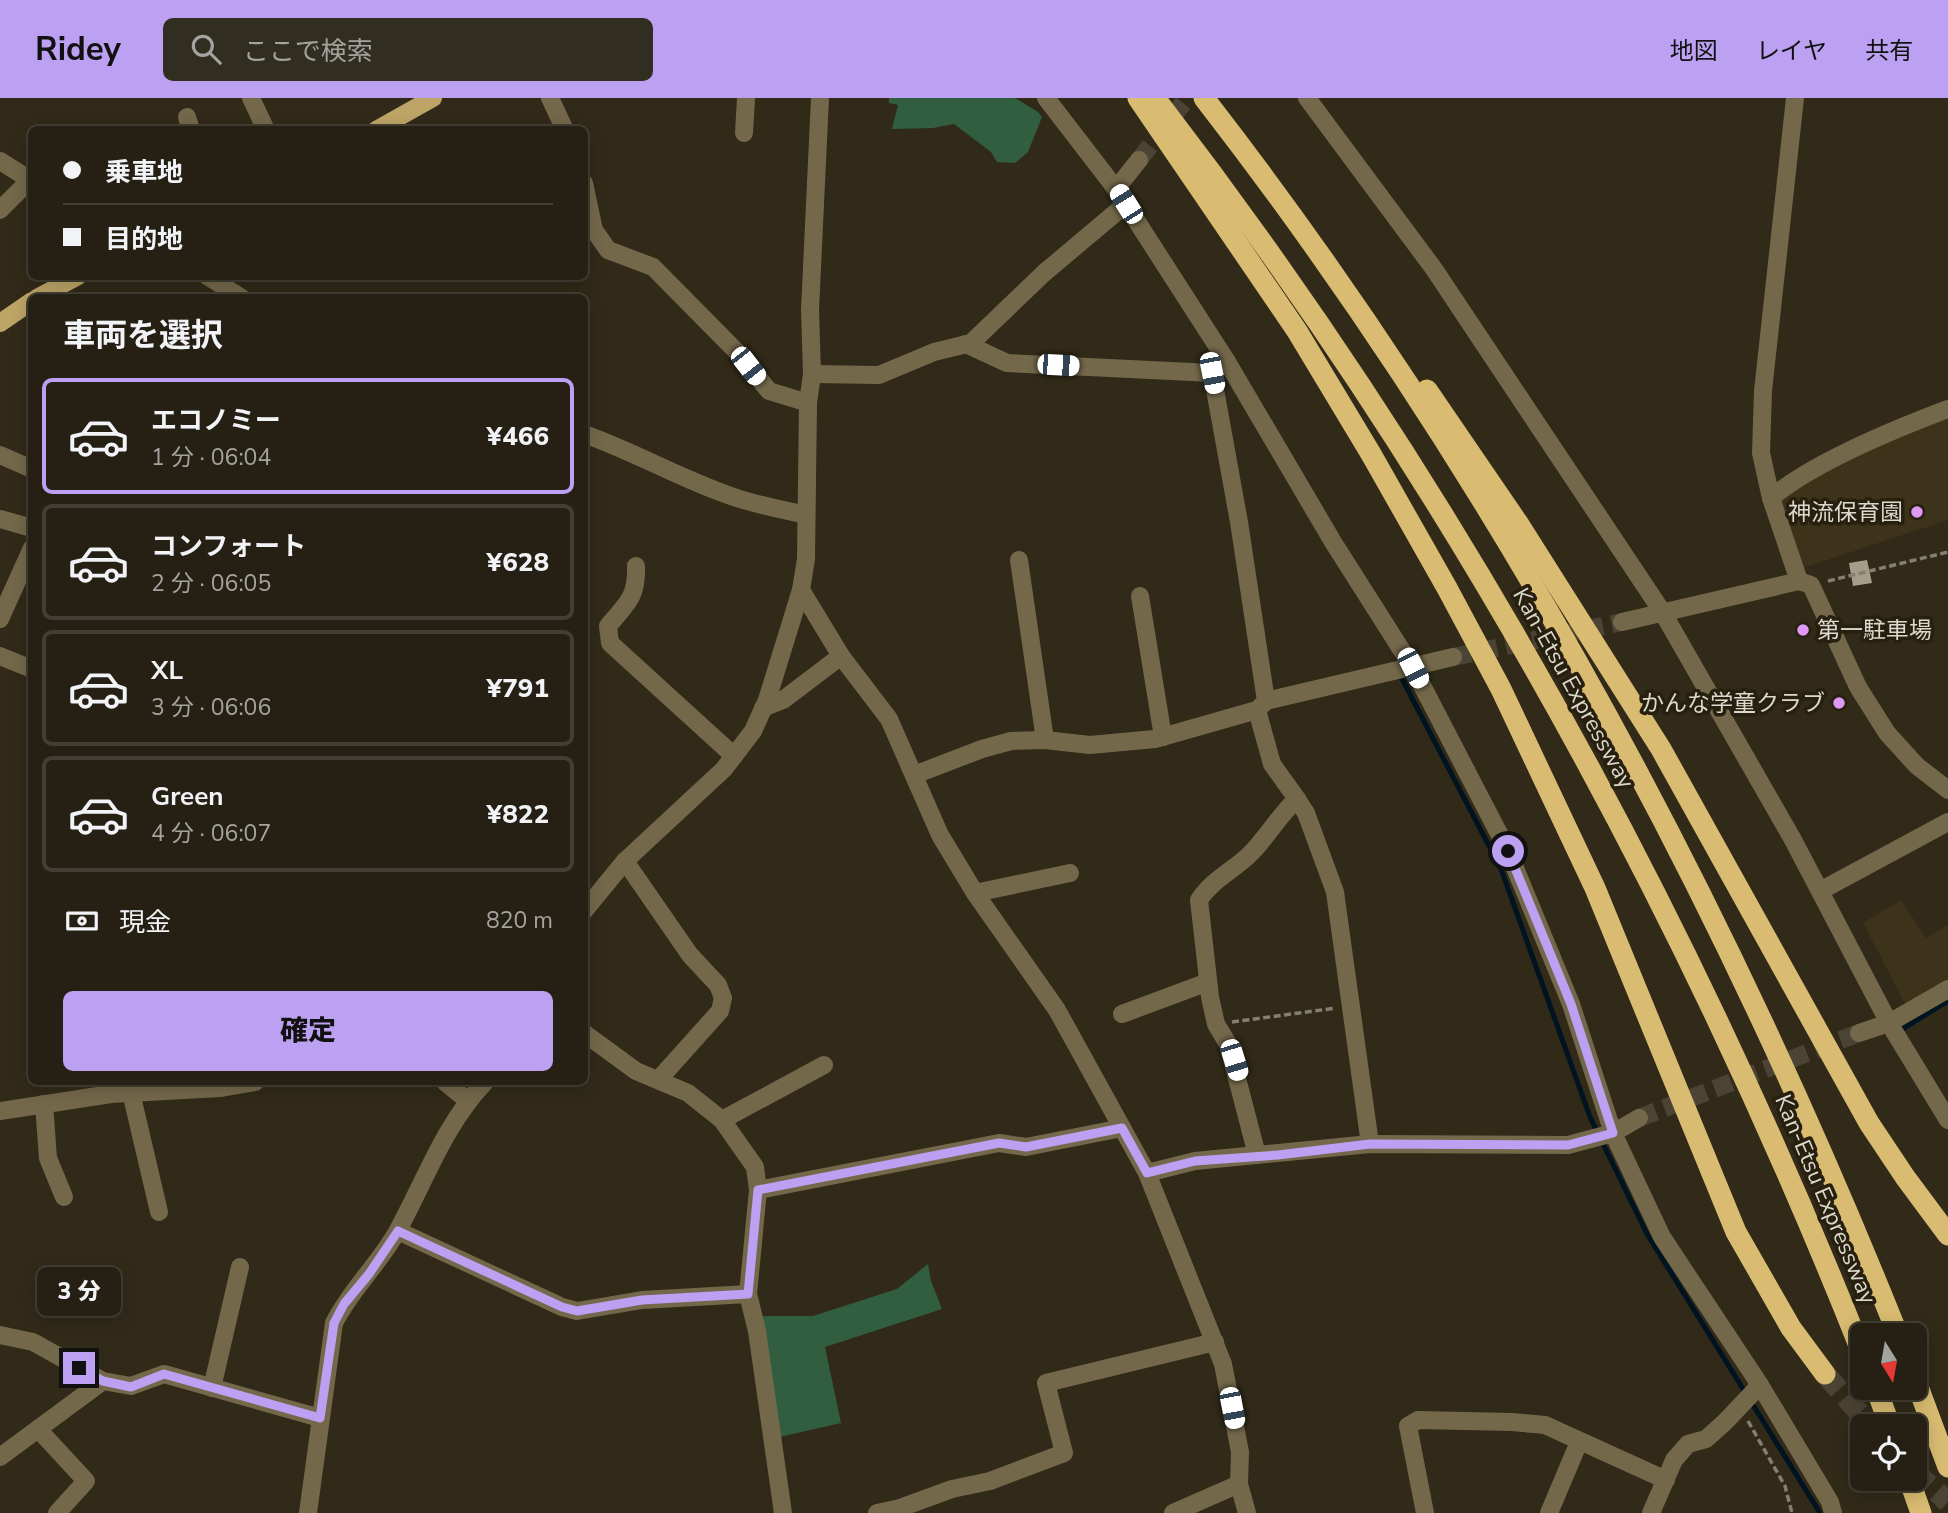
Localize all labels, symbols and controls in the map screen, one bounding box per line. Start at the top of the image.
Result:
search box [163,18,653,81]
text: Ridey [35,27,121,72]
icon: search [187,30,225,68]
text: ここで検索 [243,34,373,69]
text: 地図 [1670,35,1718,67]
text: レイヤ [1756,35,1827,67]
text: 共有 [1865,35,1913,67]
text: 乗車地 [105,155,183,190]
car [1106,181,1147,227]
text: 目的地 [105,222,183,257]
text: 車両を選択 [63,314,223,357]
car [727,343,770,389]
car [1198,350,1227,396]
car [1037,353,1080,377]
text: エコノミー [151,403,281,438]
icon: car [67,405,130,468]
text: ¥466 [487,419,549,454]
text: 1 分 · 06:04 [151,442,271,473]
place label: 神流保育園 [1788,497,1903,528]
marker: 神流保育園 [1909,504,1925,520]
text: コンフォート [151,529,306,564]
icon: car [67,531,130,594]
text: ¥628 [487,545,549,580]
text: 2 分 · 06:05 [151,568,271,599]
street label: Kan-Etsu Expressway [1506,582,1642,794]
place label: 第一駐車場 [1817,615,1932,646]
marker: 第一駐車場 [1795,622,1811,638]
car [1395,645,1432,691]
text: XL [151,653,183,688]
icon: car [67,657,130,720]
text: ¥791 [487,671,549,706]
place label: かんな学童クラブ [1641,688,1825,719]
text: 3 分 · 06:06 [151,692,271,723]
marker: かんな学童クラブ [1831,695,1847,711]
text: Green [151,779,224,814]
icon: car [67,783,130,846]
text: ¥822 [487,797,549,832]
text: 4 分 · 06:07 [151,818,271,849]
route start [1492,835,1524,867]
icon: cash [63,902,101,940]
text: 現金 [119,905,171,940]
text: 820 m [486,905,553,936]
button: 確定 [63,991,553,1071]
car [1218,1037,1251,1083]
street label: Kan-Etsu Expressway [1767,1090,1884,1309]
callout: 3 分 [37,1266,121,1316]
text: 3 分 [57,1276,101,1307]
north arrow [1850,1323,1927,1400]
map controls [1850,1323,1927,1491]
route end [63,1352,95,1384]
car [1218,1385,1247,1431]
button: locate [1850,1414,1927,1491]

